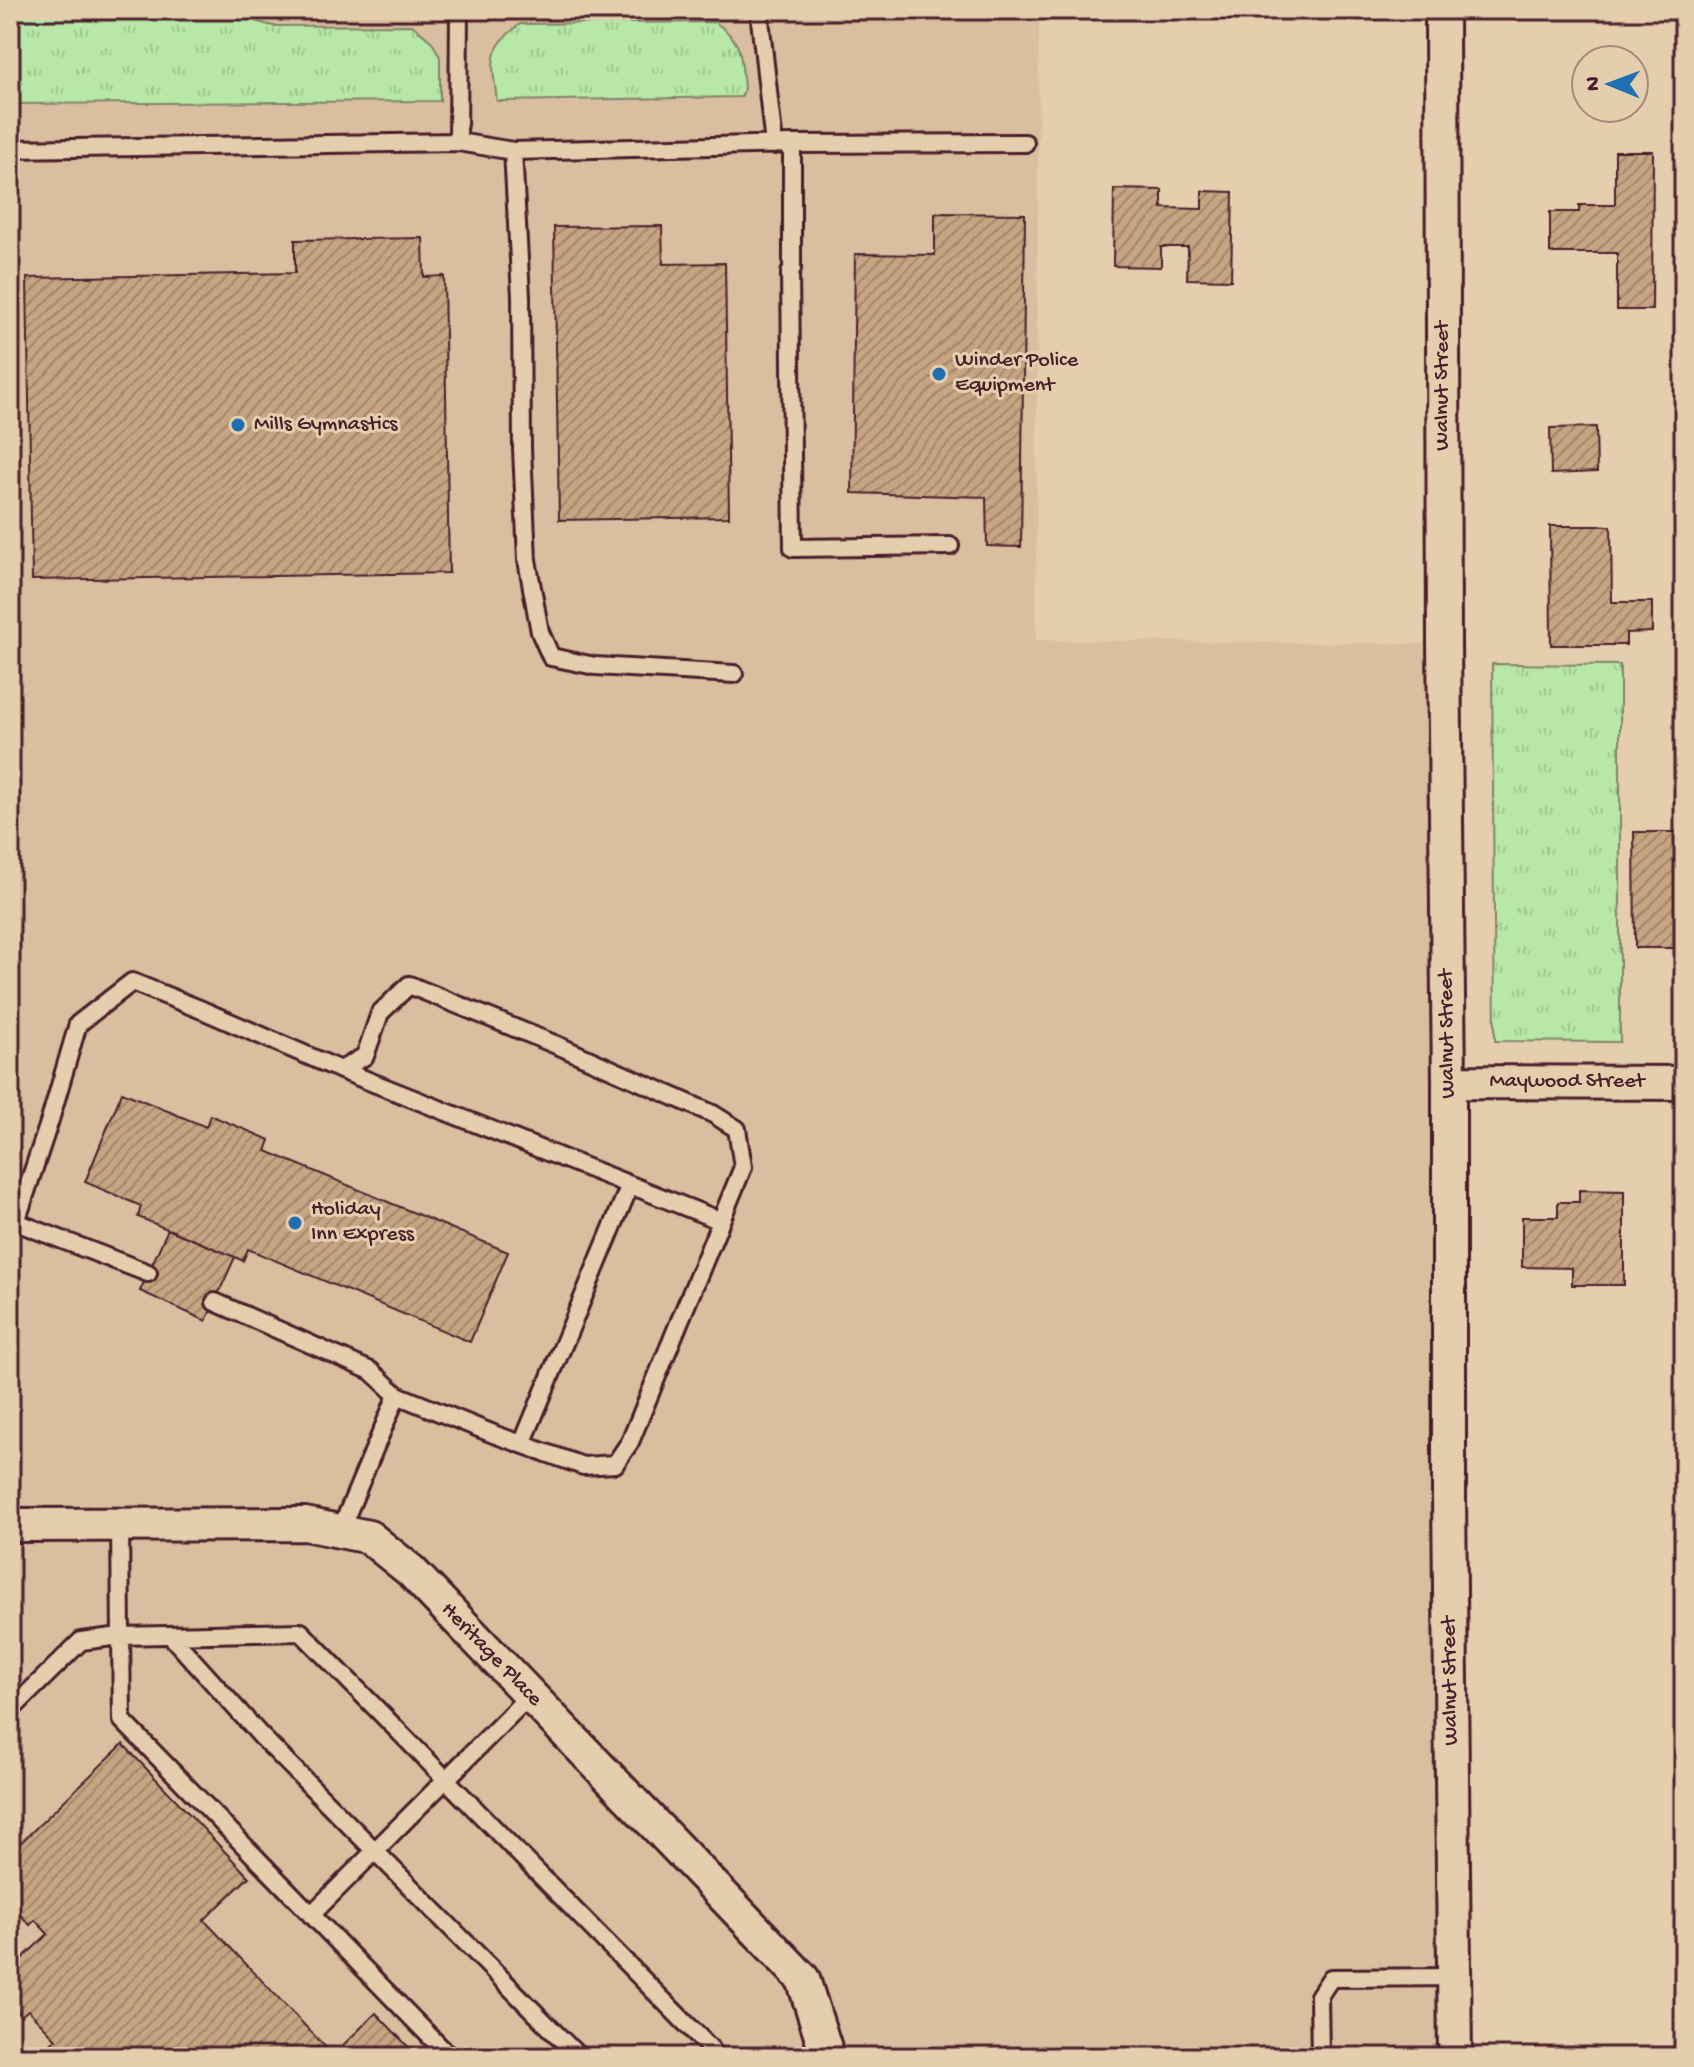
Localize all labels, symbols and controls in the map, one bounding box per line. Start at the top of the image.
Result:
north arrow [1570,44,1650,124]
text: N [1581,76,1607,91]
street label: Walnut Street [1430,319,1456,451]
place label: Winder Police Equipment [955,348,1079,399]
marker: Winder Police Equipment [930,365,948,383]
place label: Mills Gymnastics [254,412,398,438]
marker: Mills Gymnastics [229,416,247,434]
street label: Walnut Street [1434,967,1462,1099]
street label: Maywood Street [1490,1069,1646,1095]
place label: Holiday Inn Express [311,1197,415,1248]
marker: Holiday Inn Express [286,1214,304,1232]
street label: Heritage Place [435,1597,548,1713]
street label: Walnut Street [1437,1614,1465,1746]

